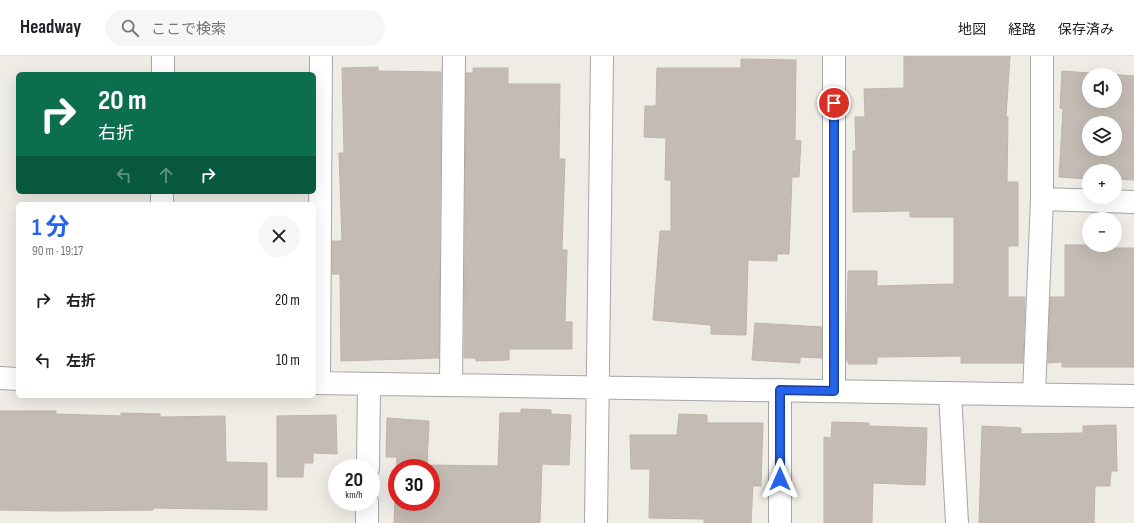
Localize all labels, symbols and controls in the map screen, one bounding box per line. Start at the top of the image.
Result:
search box [105,10,385,46]
text: Headway [20,16,81,39]
icon: search [119,17,141,39]
text: ここで検索 [151,20,226,39]
text: 地図 [958,21,986,38]
text: 経路 [1008,21,1036,38]
text: 保存済み [1058,21,1114,38]
map controls [1082,68,1122,252]
button: sound [1082,68,1122,108]
text: 20 m [98,84,147,117]
pin [817,86,851,120]
icon: right [32,88,84,140]
icon: arrive [823,92,845,114]
button: layers [1082,116,1122,156]
text: 右折 [98,123,134,144]
icon: left [113,164,135,186]
icon: ahead [155,164,177,186]
icon: right [197,164,219,186]
button: + [1082,164,1122,204]
button: − [1082,212,1122,252]
text: 1 分 [32,213,69,242]
button: close [258,215,300,257]
text: 90 m · 19:17 [32,243,83,259]
icon: right [32,289,54,311]
text: 20 m [275,291,300,310]
text: 右折 [66,292,96,311]
icon: left [32,349,54,371]
text: 10 m [276,351,300,370]
text: 左折 [66,352,96,371]
position arrow [759,458,801,500]
speed limit sign: 30 [388,459,440,511]
text: 20 [345,468,363,492]
text: km/h [345,489,363,501]

